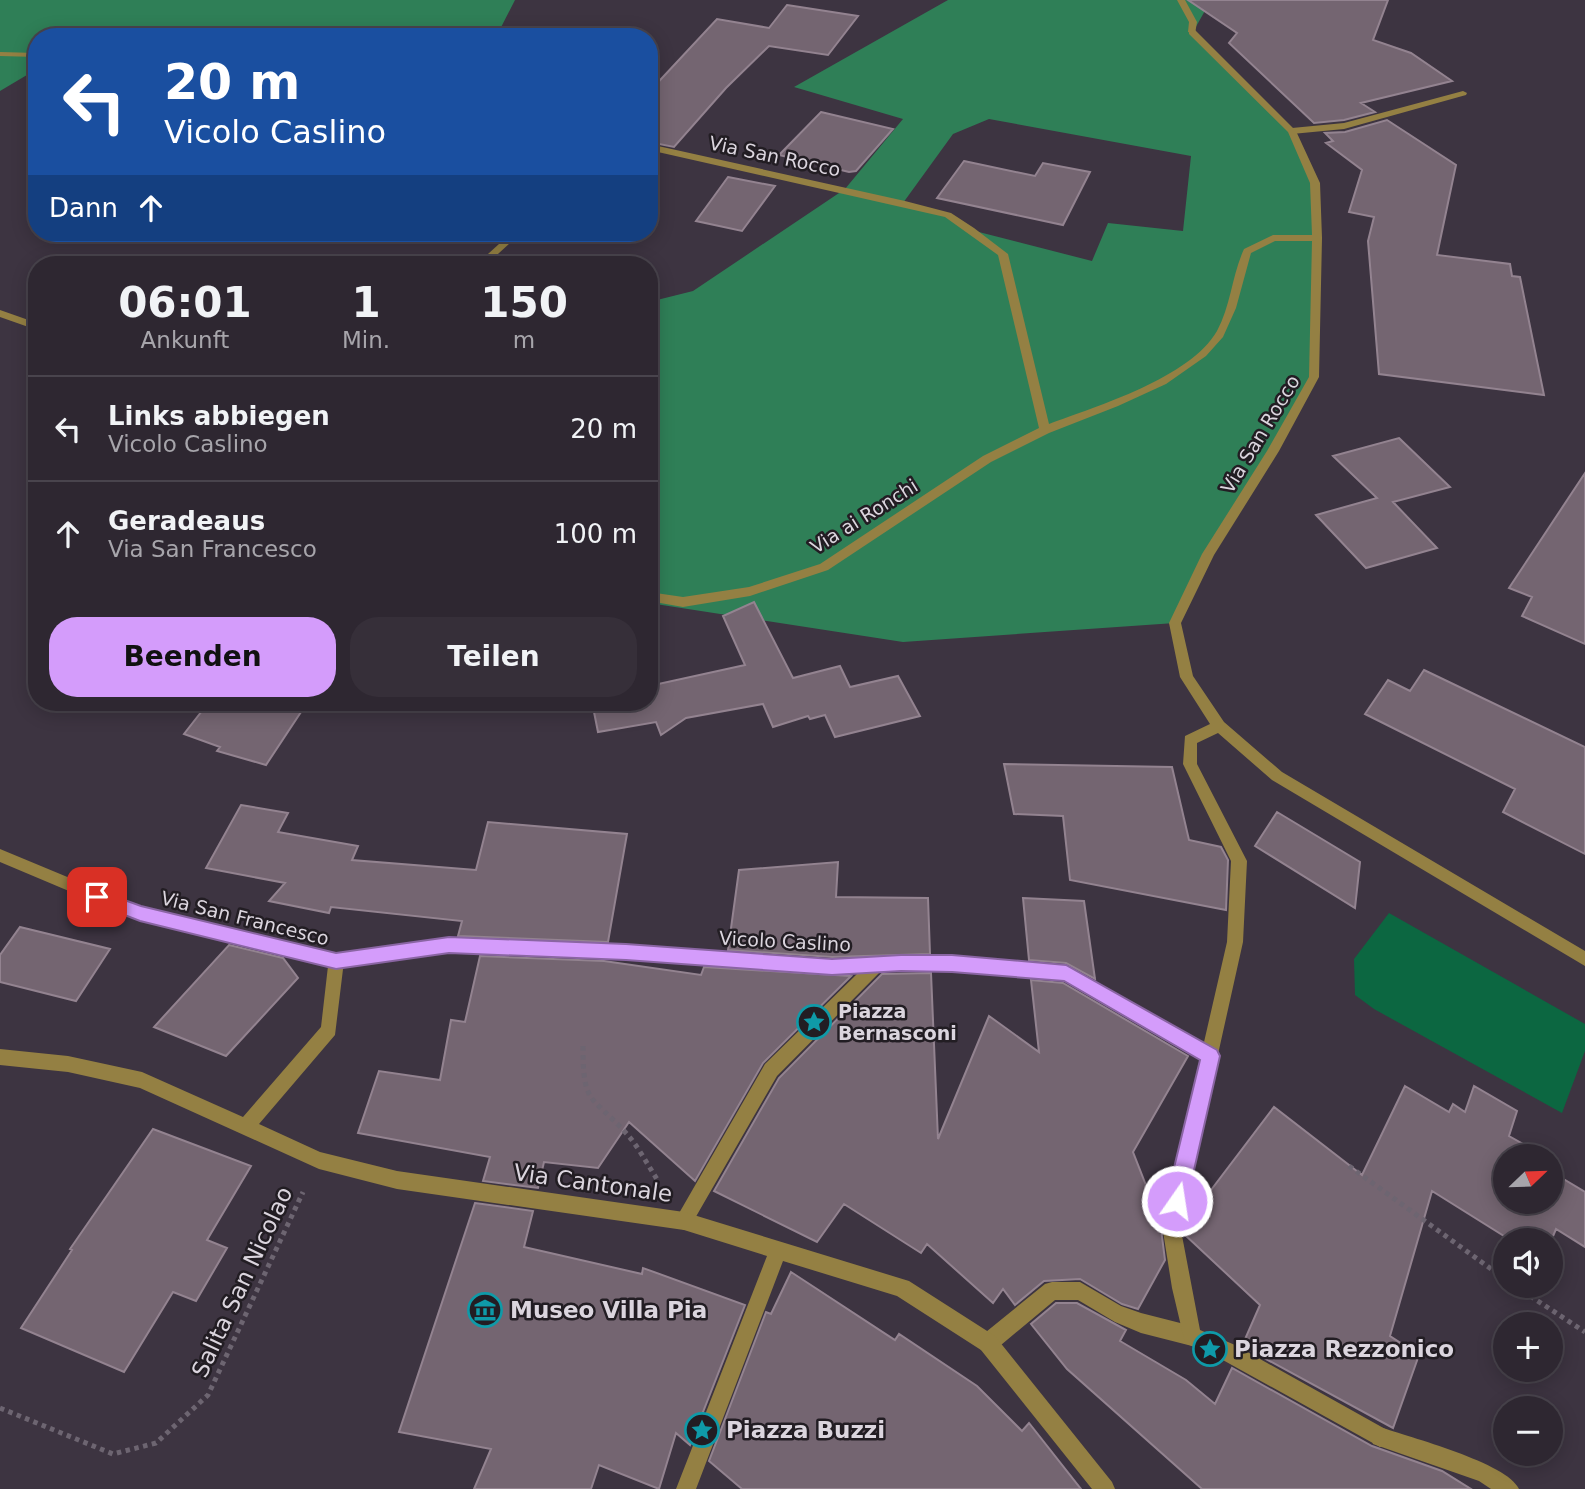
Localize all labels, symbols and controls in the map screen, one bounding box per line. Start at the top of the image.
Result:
text: 20 m [164,54,300,111]
icon: left [49,56,140,147]
text: Vicolo Caslino [164,113,386,151]
street label: Via San Rocco [707,131,843,181]
icon: ahead [132,189,170,227]
text: Dann [49,193,118,223]
text: 06:01 [118,278,252,327]
text: 1 [351,278,381,327]
text: 150 [480,278,568,327]
text: Ankunft [141,327,229,353]
text: Min. [342,327,390,353]
text: m [513,327,535,353]
street label: Via San Rocco [1216,371,1304,497]
text: Links abbiegen [108,401,330,431]
icon: left [49,410,87,448]
text: 20 m [570,414,637,444]
text: Vicolo Caslino [108,431,268,457]
street label: Via ai Ronchi [806,474,922,558]
text: Geradeaus [108,506,265,536]
icon: ahead [49,515,87,553]
text: 100 m [554,519,637,549]
text: Via San Francesco [108,536,317,562]
button: Beenden [49,617,336,697]
button: Teilen [350,617,637,697]
pin [67,867,127,927]
icon: arrive [78,878,116,916]
street label: Via San Francesco [159,886,331,950]
street label: Vicolo Caslino [719,927,851,955]
place label: Piazza Bernasconi [838,1000,957,1044]
place icon: Piazza Bernasconi [795,1003,833,1041]
north arrow [1493,1144,1563,1214]
map controls [1493,1144,1563,1466]
street label: Via Cantonale [512,1159,674,1207]
position arrow [1140,1164,1214,1238]
street label: Salita San Nicolao [186,1183,298,1381]
button: sound [1493,1228,1563,1298]
museum icon: Museo Villa Pia [466,1291,504,1329]
place label: Museo Villa Pia [510,1297,707,1323]
button: + [1493,1312,1563,1382]
place icon: Piazza Rezzonico [1191,1330,1229,1368]
place label: Piazza Rezzonico [1234,1336,1454,1362]
button: − [1493,1396,1563,1466]
place icon: Piazza Buzzi [683,1411,721,1449]
place label: Piazza Buzzi [726,1417,885,1443]

